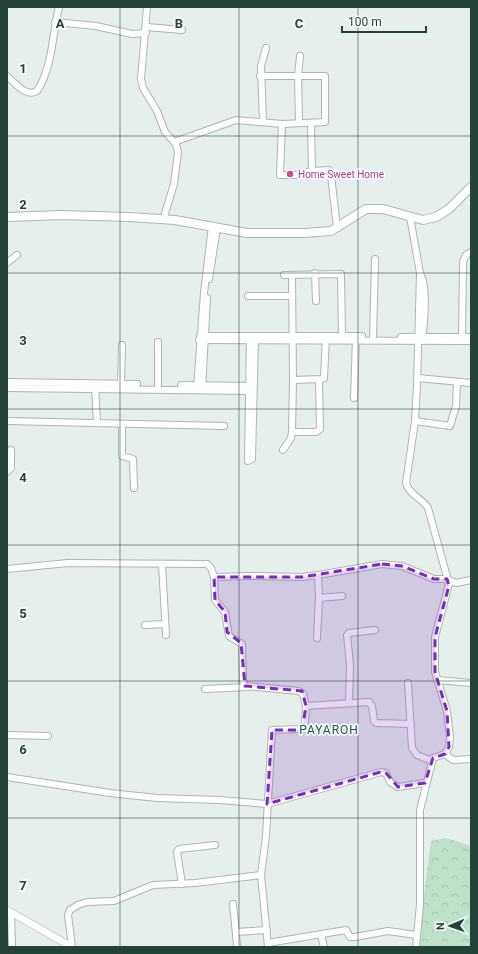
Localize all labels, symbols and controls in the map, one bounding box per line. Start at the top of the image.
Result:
scale bar [342,8,426,34]
text: 100 m [348,15,382,29]
text: A [56,16,65,31]
text: B [175,16,183,31]
text: C [295,16,304,31]
text: 1 [19,61,27,76]
marker: Home Sweet Home [285,169,295,179]
place label: Home Sweet Home [298,169,384,180]
text: 2 [19,197,27,212]
text: 3 [19,333,27,348]
text: 4 [19,470,27,485]
text: 5 [19,606,27,621]
district label: PAYAROH [299,723,359,737]
text: 6 [19,742,27,757]
text: 7 [19,878,27,893]
north arrow [430,906,470,946]
text: N [434,922,447,930]

